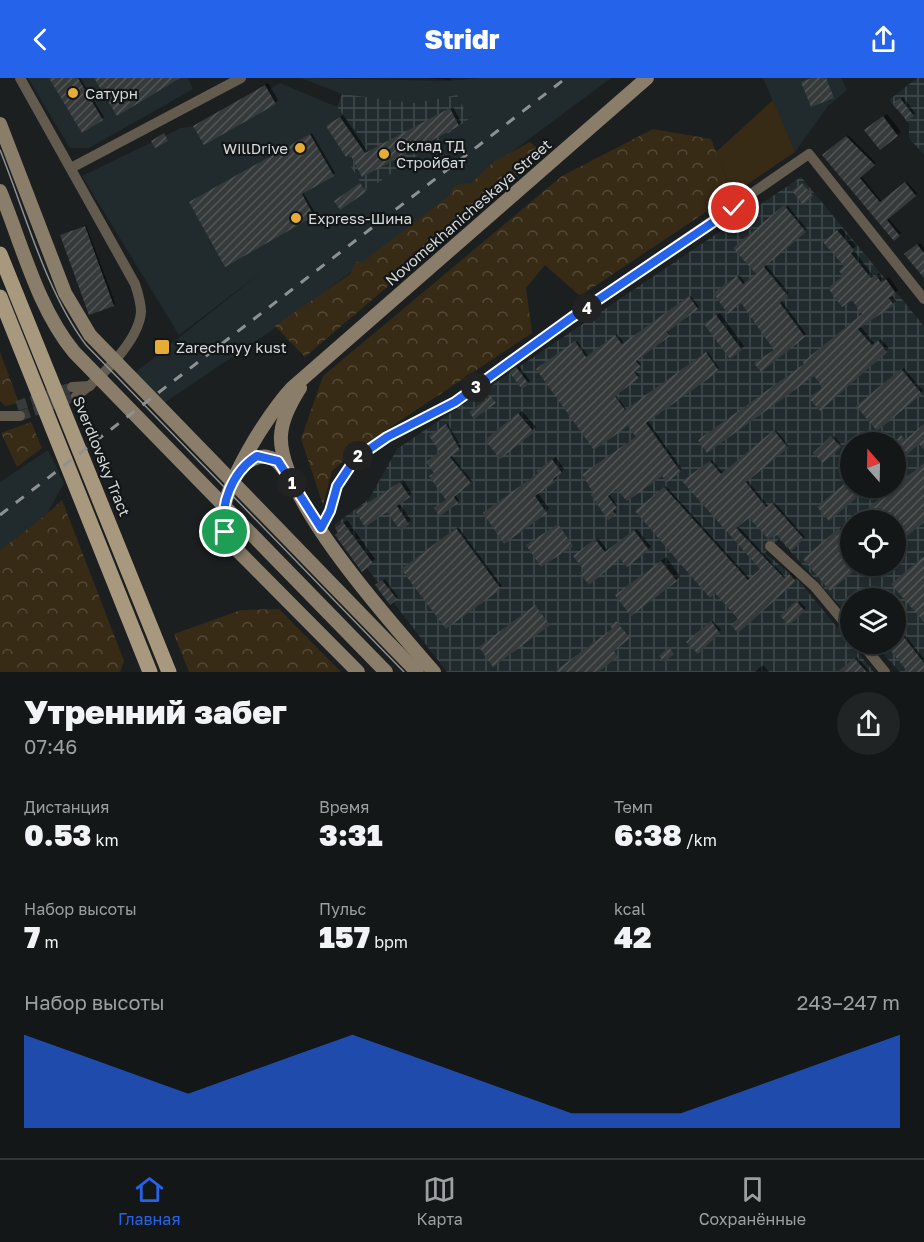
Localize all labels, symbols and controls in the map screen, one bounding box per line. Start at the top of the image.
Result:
icon: back [24,23,57,56]
text: Stridr [425,23,499,55]
icon: share [867,23,900,56]
place label: Сатурн [85,84,138,102]
marker: Сатурн [66,86,80,100]
street label: Novomekhanicheskaya Street [381,135,555,289]
place label: Склад ТД Стройбат [396,136,466,171]
place label: WillDrive [223,139,288,157]
marker: WillDrive [293,141,307,155]
marker: Склад ТД Стройбат [377,147,391,161]
pin [708,182,759,233]
icon: check [717,191,750,224]
place label: Express-Шина [308,209,412,227]
marker: Express-Шина [289,211,303,225]
pin: 4 [572,293,602,323]
text: 4 [582,298,592,318]
marker: Zarechnyy kust [153,338,171,356]
place label: Zarechnyy kust [176,338,287,356]
pin: 3 [461,372,491,402]
text: 3 [471,377,481,397]
street label: Sverdlovsky Tract [70,393,134,519]
north arrow [840,432,906,498]
map controls [840,432,906,654]
pin: 2 [343,441,373,471]
text: 2 [353,446,363,466]
pin: 1 [277,468,307,498]
text: 1 [288,473,296,493]
pin [199,506,250,557]
button: locate [840,510,906,576]
icon: arrive [208,515,241,548]
button: layers [840,588,906,654]
text: Утренний забег [24,692,287,731]
button: share [837,692,900,755]
text: 07:46 [24,734,77,758]
text: Дистанция [24,797,109,817]
text: Время [319,797,369,817]
text: Темп [614,797,653,817]
text: 0.53 [24,817,92,853]
text: 3:31 [319,817,383,853]
text: 6:38 [614,817,682,853]
text: km [92,830,119,850]
text: /km [682,830,717,850]
text: Набор высоты [24,899,137,919]
text: Пульс [319,899,366,919]
text: kcal [614,899,646,919]
text: 7 [24,919,40,955]
text: 157 [319,919,370,955]
text: 42 [614,919,652,955]
text: m [40,932,59,952]
text: bpm [370,932,408,952]
text: Набор высоты [24,990,165,1014]
text: 243–247 m [797,990,900,1014]
tab: Главная [118,1173,181,1229]
tab: Карта [416,1173,463,1229]
tab: Сохранённые [699,1173,806,1229]

